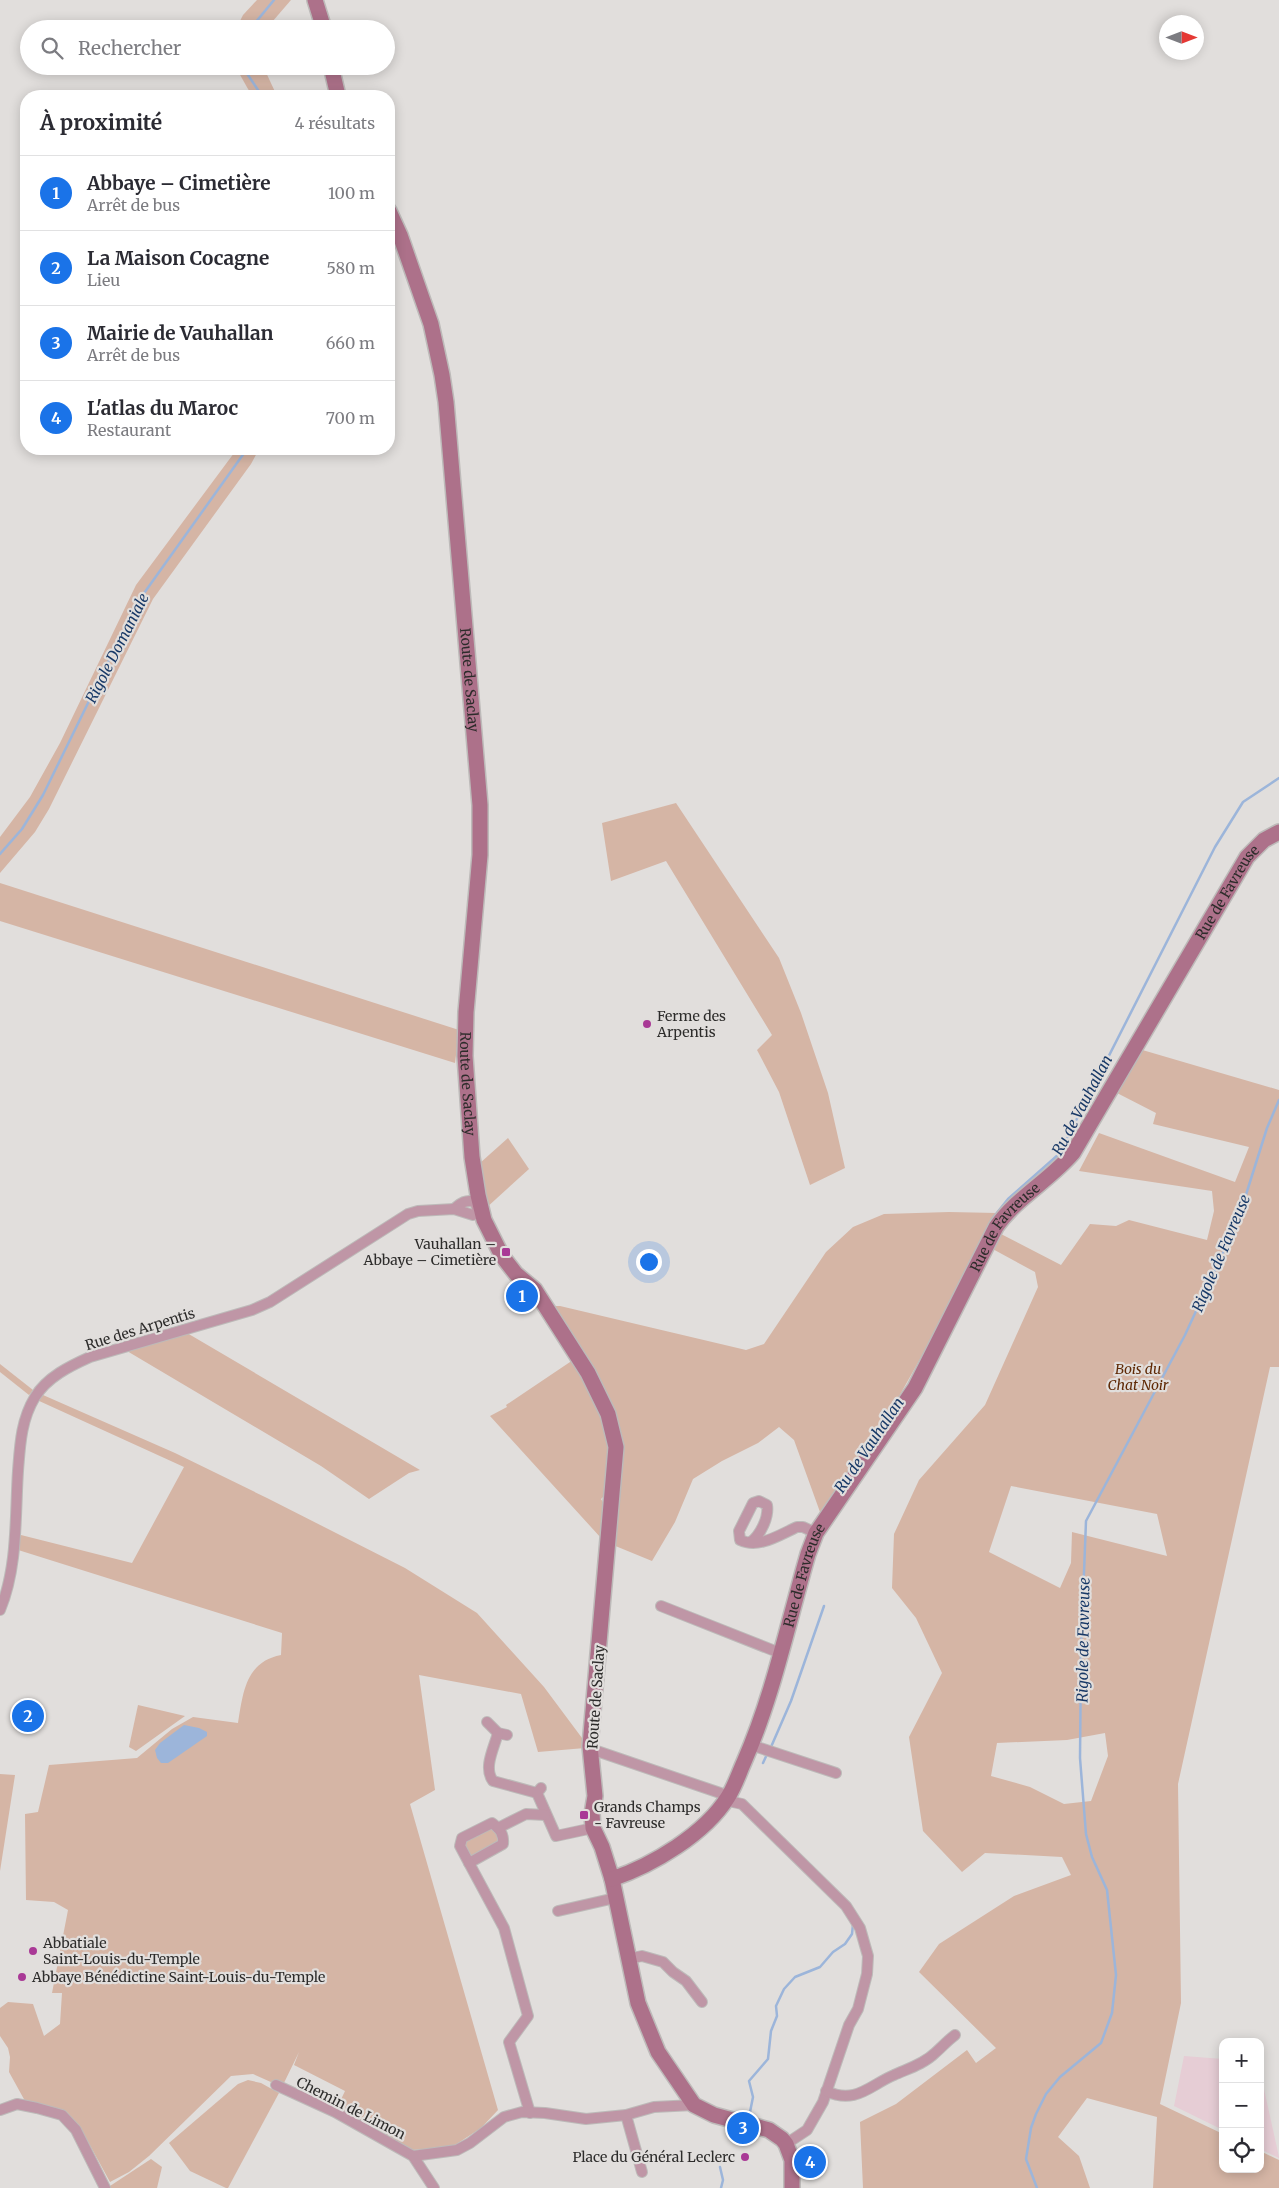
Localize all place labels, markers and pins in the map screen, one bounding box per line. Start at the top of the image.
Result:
place label: Ferme des Arpentis [656,1007,726,1041]
marker: Ferme des Arpentis [641,1018,653,1030]
place label: Vauhallan – Abbaye – Cimetière [363,1235,496,1269]
marker: Vauhallan – Abbaye – Cimetière [500,1246,512,1258]
pin: 1 [506,1277,538,1315]
pin: 2 [12,1697,44,1735]
place label: Grands Champs - Favreuse [594,1798,701,1832]
marker: Grands Champs - Favreuse [578,1809,590,1821]
place label: Abbatiale Saint-Louis-du-Temple [42,1934,200,1968]
marker: Abbatiale Saint-Louis-du-Temple [27,1945,39,1957]
place label: Abbaye Bénédictine Saint-Louis-du-Temple [31,1968,325,1986]
marker: Abbaye Bénédictine Saint-Louis-du-Temple [16,1971,28,1983]
pin: 3 [727,2109,759,2147]
pin: 4 [794,2143,826,2181]
place label: Place du Général Leclerc [572,2148,735,2166]
marker: Place du Général Leclerc [739,2151,751,2163]

